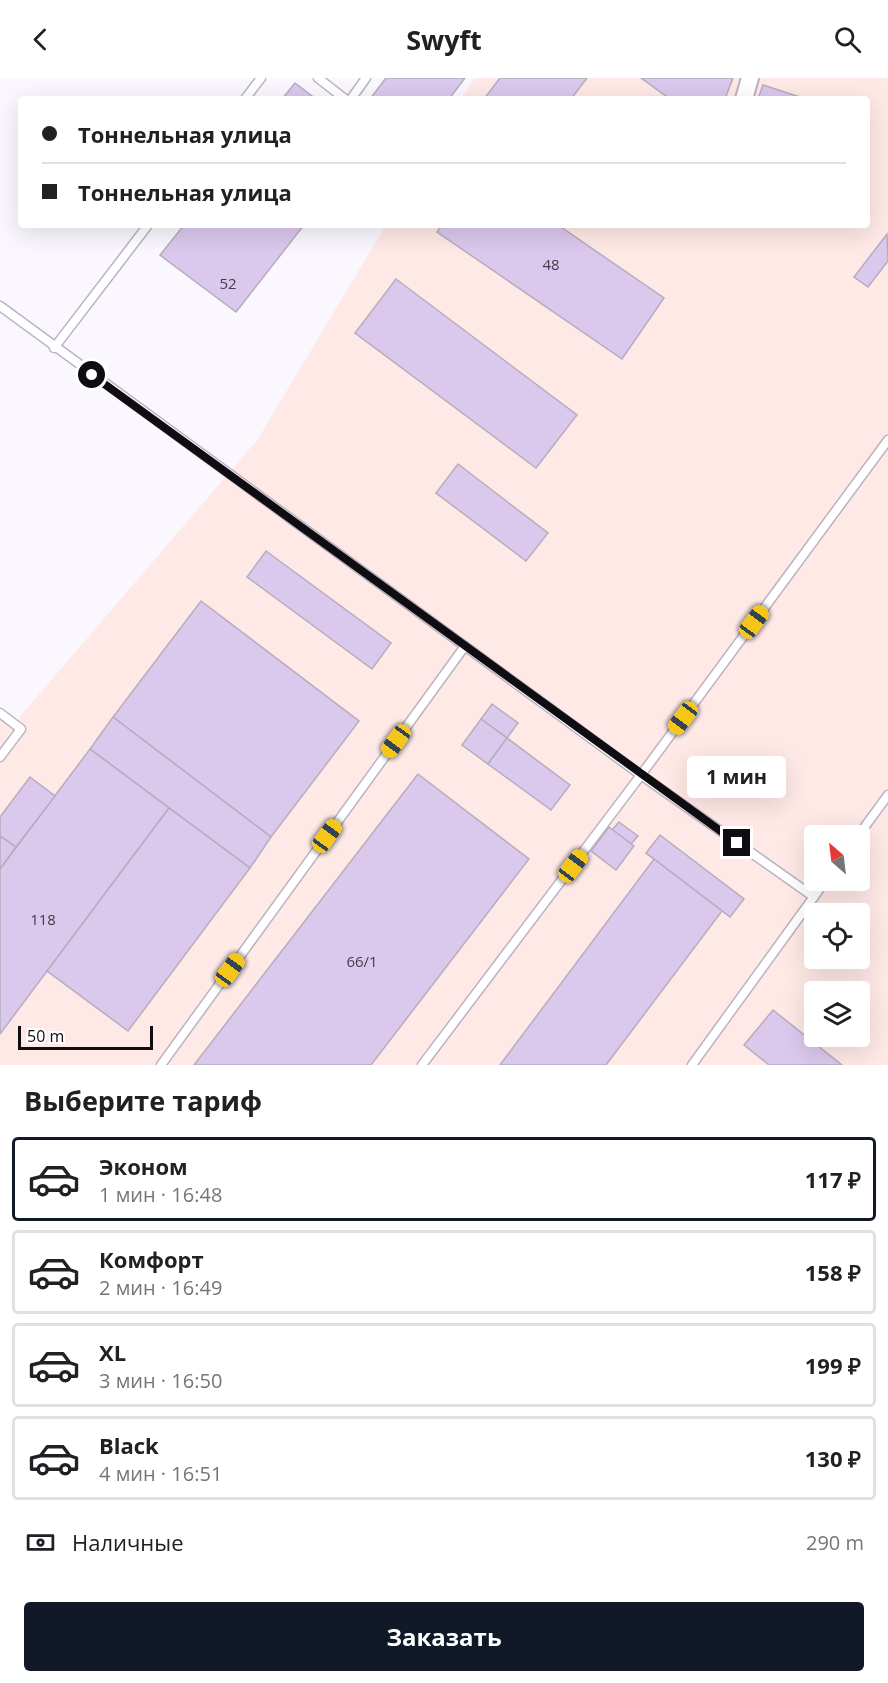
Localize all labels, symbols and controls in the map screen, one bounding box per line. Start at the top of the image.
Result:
text: Swyft [406,21,482,58]
icon: back [24,23,57,56]
icon: search [831,23,864,56]
text: Тоннельная улица [78,119,292,149]
text: Тоннельная улица [78,177,292,207]
house number: 48 [542,254,560,274]
house number: 52 [219,273,237,293]
route start [78,361,105,388]
car [736,602,772,642]
car [665,698,701,738]
car [378,721,414,761]
callout: 1 мин [688,756,786,798]
text: 1 мин [706,763,767,790]
car [309,816,345,856]
north arrow [804,825,870,891]
map controls [804,825,870,1047]
route end [723,829,750,856]
car [555,846,591,886]
button: locate [804,903,870,969]
house number: 118 [30,909,56,929]
car [212,950,248,990]
house number: 66/1 [346,951,378,971]
button: layers [804,981,870,1047]
scale bar [18,1023,153,1050]
text: 50 m [27,1025,64,1047]
text: Выберите тариф [24,1082,262,1119]
text: Эконом [99,1151,188,1181]
icon: car [27,1152,81,1206]
text: 117 ₽ [805,1164,861,1194]
text: 1 мин · 16:48 [99,1181,222,1208]
text: Комфорт [99,1244,204,1274]
icon: car [27,1245,81,1299]
text: 158 ₽ [805,1257,861,1287]
text: 2 мин · 16:49 [99,1274,222,1301]
text: XL [99,1337,126,1367]
icon: car [27,1338,81,1392]
text: 199 ₽ [805,1350,861,1380]
text: 3 мин · 16:50 [99,1367,222,1394]
text: Black [99,1430,159,1460]
icon: car [27,1431,81,1485]
text: 130 ₽ [805,1443,861,1473]
text: 4 мин · 16:51 [99,1460,222,1487]
icon: cash [24,1526,57,1559]
text: Наличные [72,1527,184,1557]
text: 290 m [806,1529,864,1556]
button: Заказать [24,1602,864,1671]

